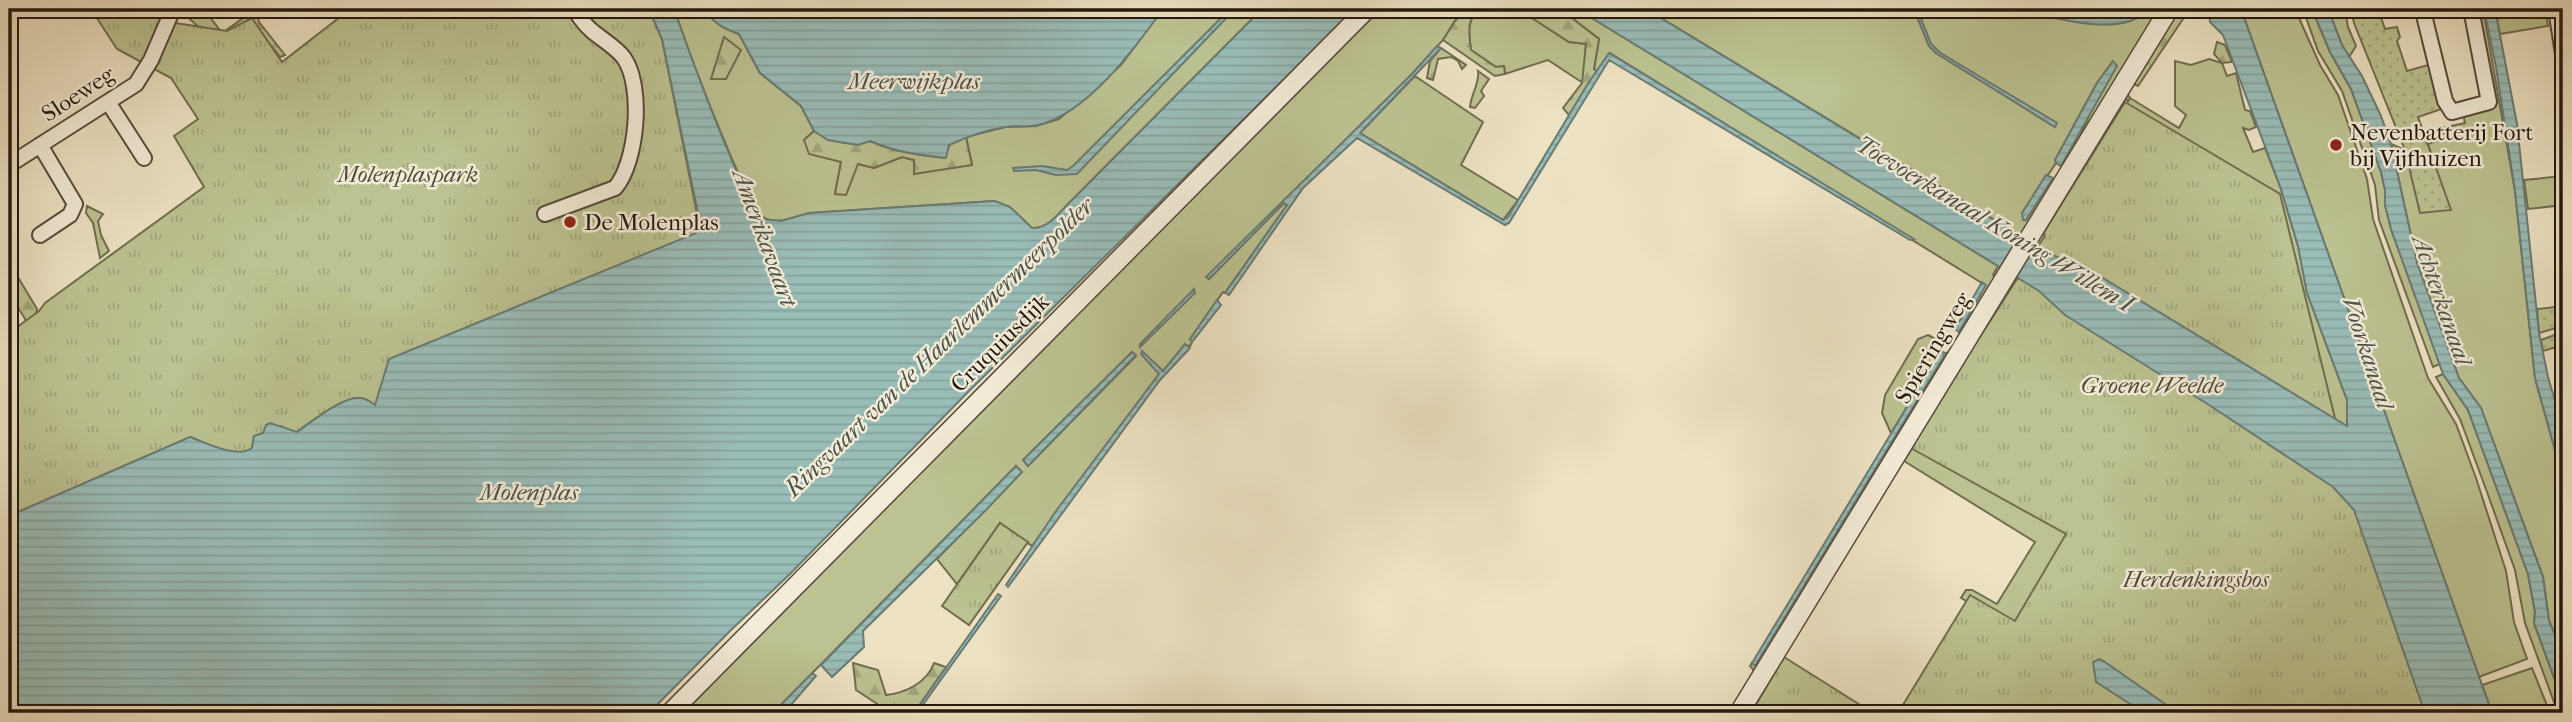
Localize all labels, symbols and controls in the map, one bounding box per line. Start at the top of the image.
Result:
street label: Sloeweg [37,60,120,127]
water label: Meerwijkplas [846,67,981,95]
place label: Nevenbatterij Fort bij Vijfhuizen [2349,119,2533,172]
water label: Toevoerkanaal Koning Willem I [1851,130,2141,319]
marker: Nevenbatterij Fort bij Vijfhuizen [2328,137,2344,153]
park label: Molenplaspark [336,161,478,188]
water label: Amerikavaart [726,163,803,312]
water label: Ringvaart van de Haarlemmermeerpolder [777,190,1101,504]
place label: De Molenplas [584,209,719,236]
marker: De Molenplas [562,214,578,230]
water label: Achterkanaal [2406,229,2478,371]
street label: Cruquiusdijk [945,287,1056,398]
street label: Spieringweg [1889,287,1977,409]
water label: Voorkanaal [2337,294,2400,415]
park label: Groene Weelde [2081,372,2224,399]
water label: Molenplas [478,478,579,506]
park label: Herdenkingsbos [2122,566,2270,593]

